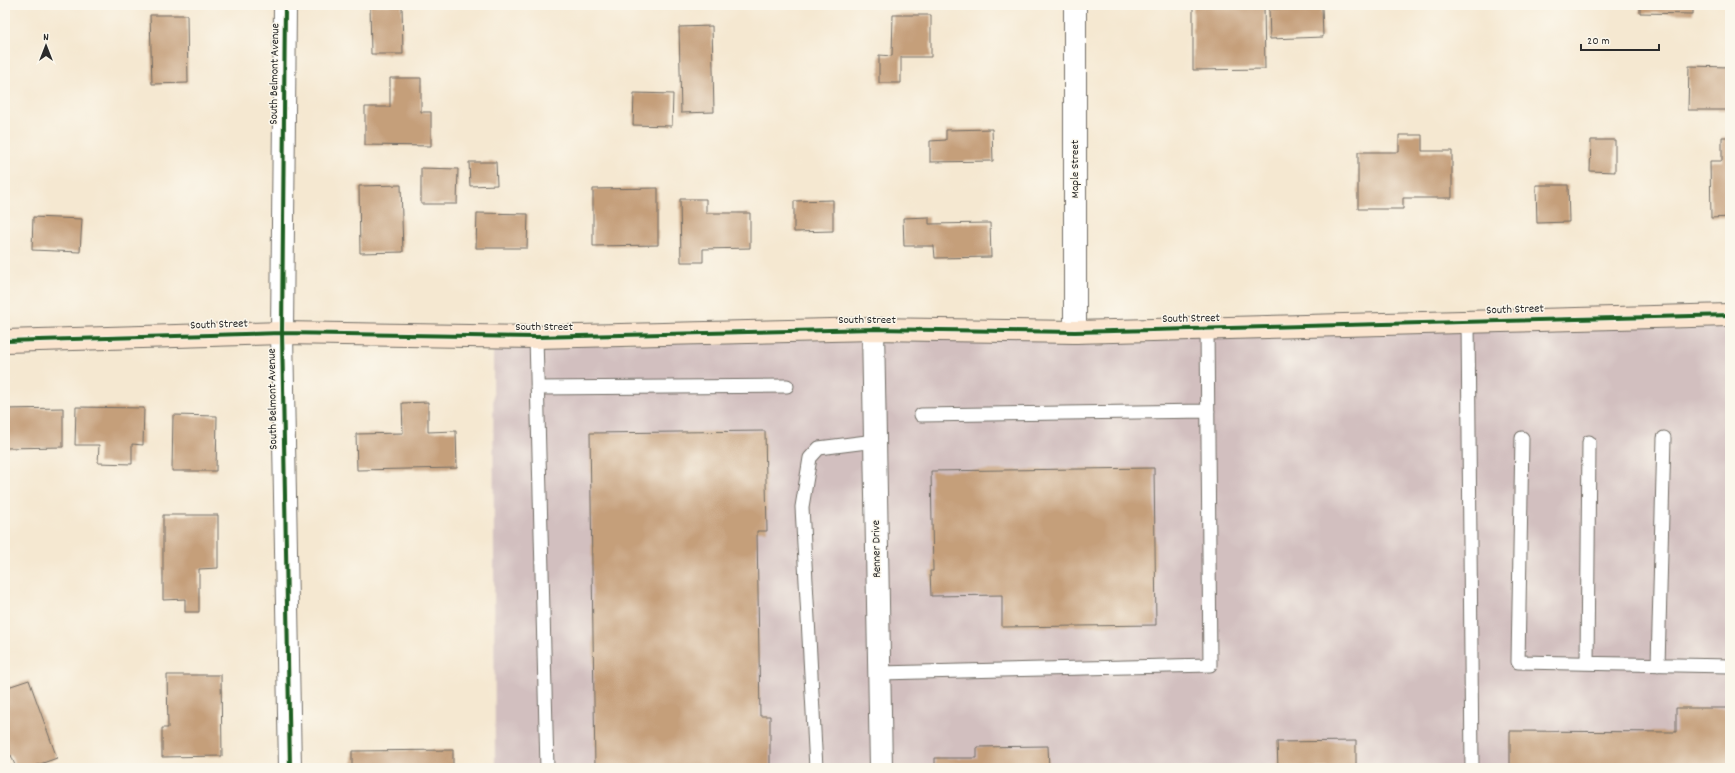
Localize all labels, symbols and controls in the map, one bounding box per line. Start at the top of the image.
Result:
street label: South Belmont Avenue [266,23,284,125]
north arrow [26,26,66,66]
scale bar [1581,26,1659,52]
text: N [43,30,49,46]
text: 20 m [1587,33,1610,50]
street label: Maple Street [1067,139,1084,198]
street label: South Street [1486,300,1545,320]
street label: South Street [1162,310,1221,328]
street label: South Street [838,312,896,329]
street label: South Street [190,315,249,335]
street label: South Street [515,319,573,336]
street label: South Belmont Avenue [264,348,282,450]
street label: Renner Drive [868,520,886,578]

